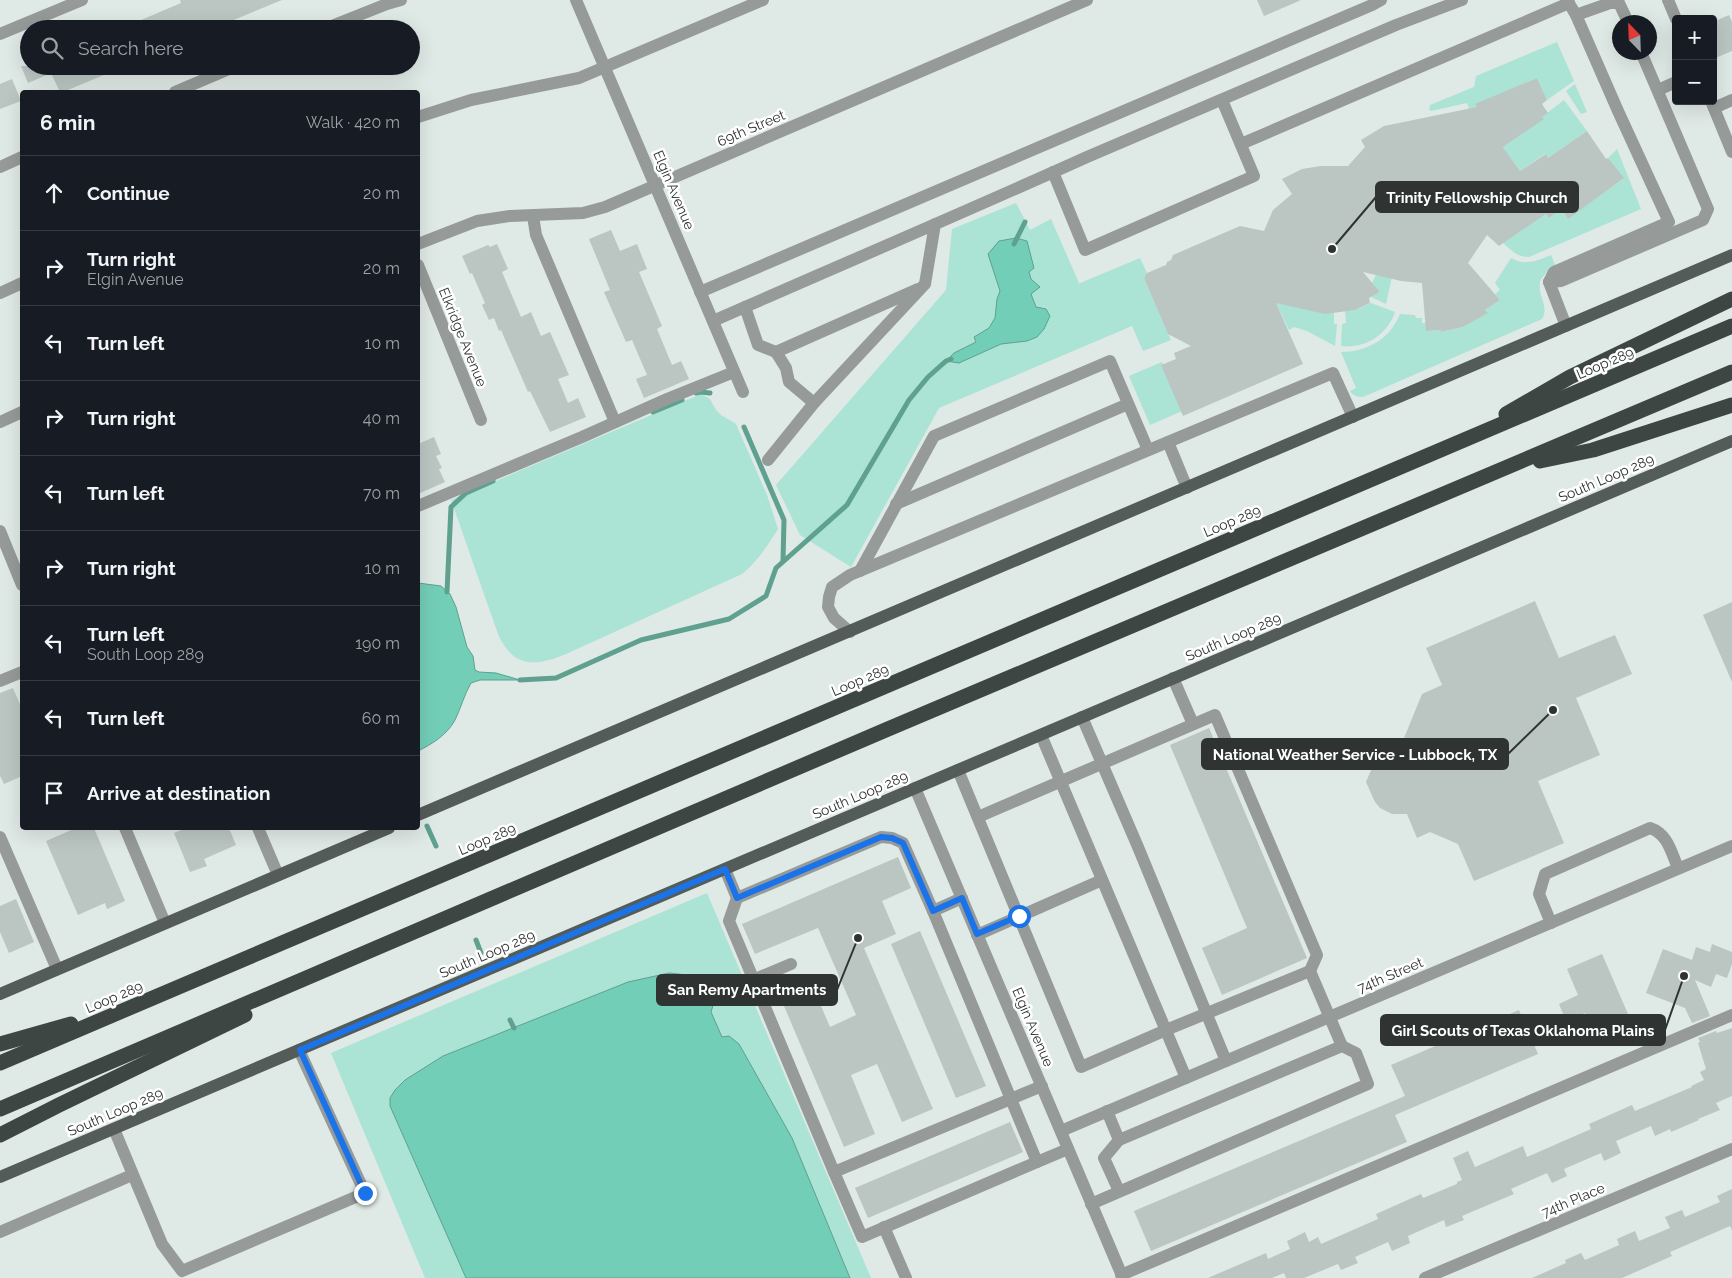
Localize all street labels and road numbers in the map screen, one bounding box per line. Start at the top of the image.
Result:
street label: 69th Street [715,106,787,149]
street label: Elgin Avenue [650,148,698,232]
street label: Elkridge Avenue [436,285,490,389]
street label: Loop 289 [1574,344,1636,382]
street label: South Loop 289 [1556,451,1656,505]
street label: Loop 289 [1201,502,1263,540]
street label: South Loop 289 [1183,610,1283,664]
street label: Loop 289 [829,661,891,699]
street label: South Loop 289 [810,768,910,822]
street label: Loop 289 [456,820,518,858]
street label: South Loop 289 [437,927,537,981]
street label: 74th Street [1355,954,1425,996]
street label: Loop 289 [83,978,145,1016]
street label: Elgin Avenue [1009,985,1057,1069]
street label: South Loop 289 [65,1085,165,1139]
street label: 74th Place [1539,1180,1607,1220]

